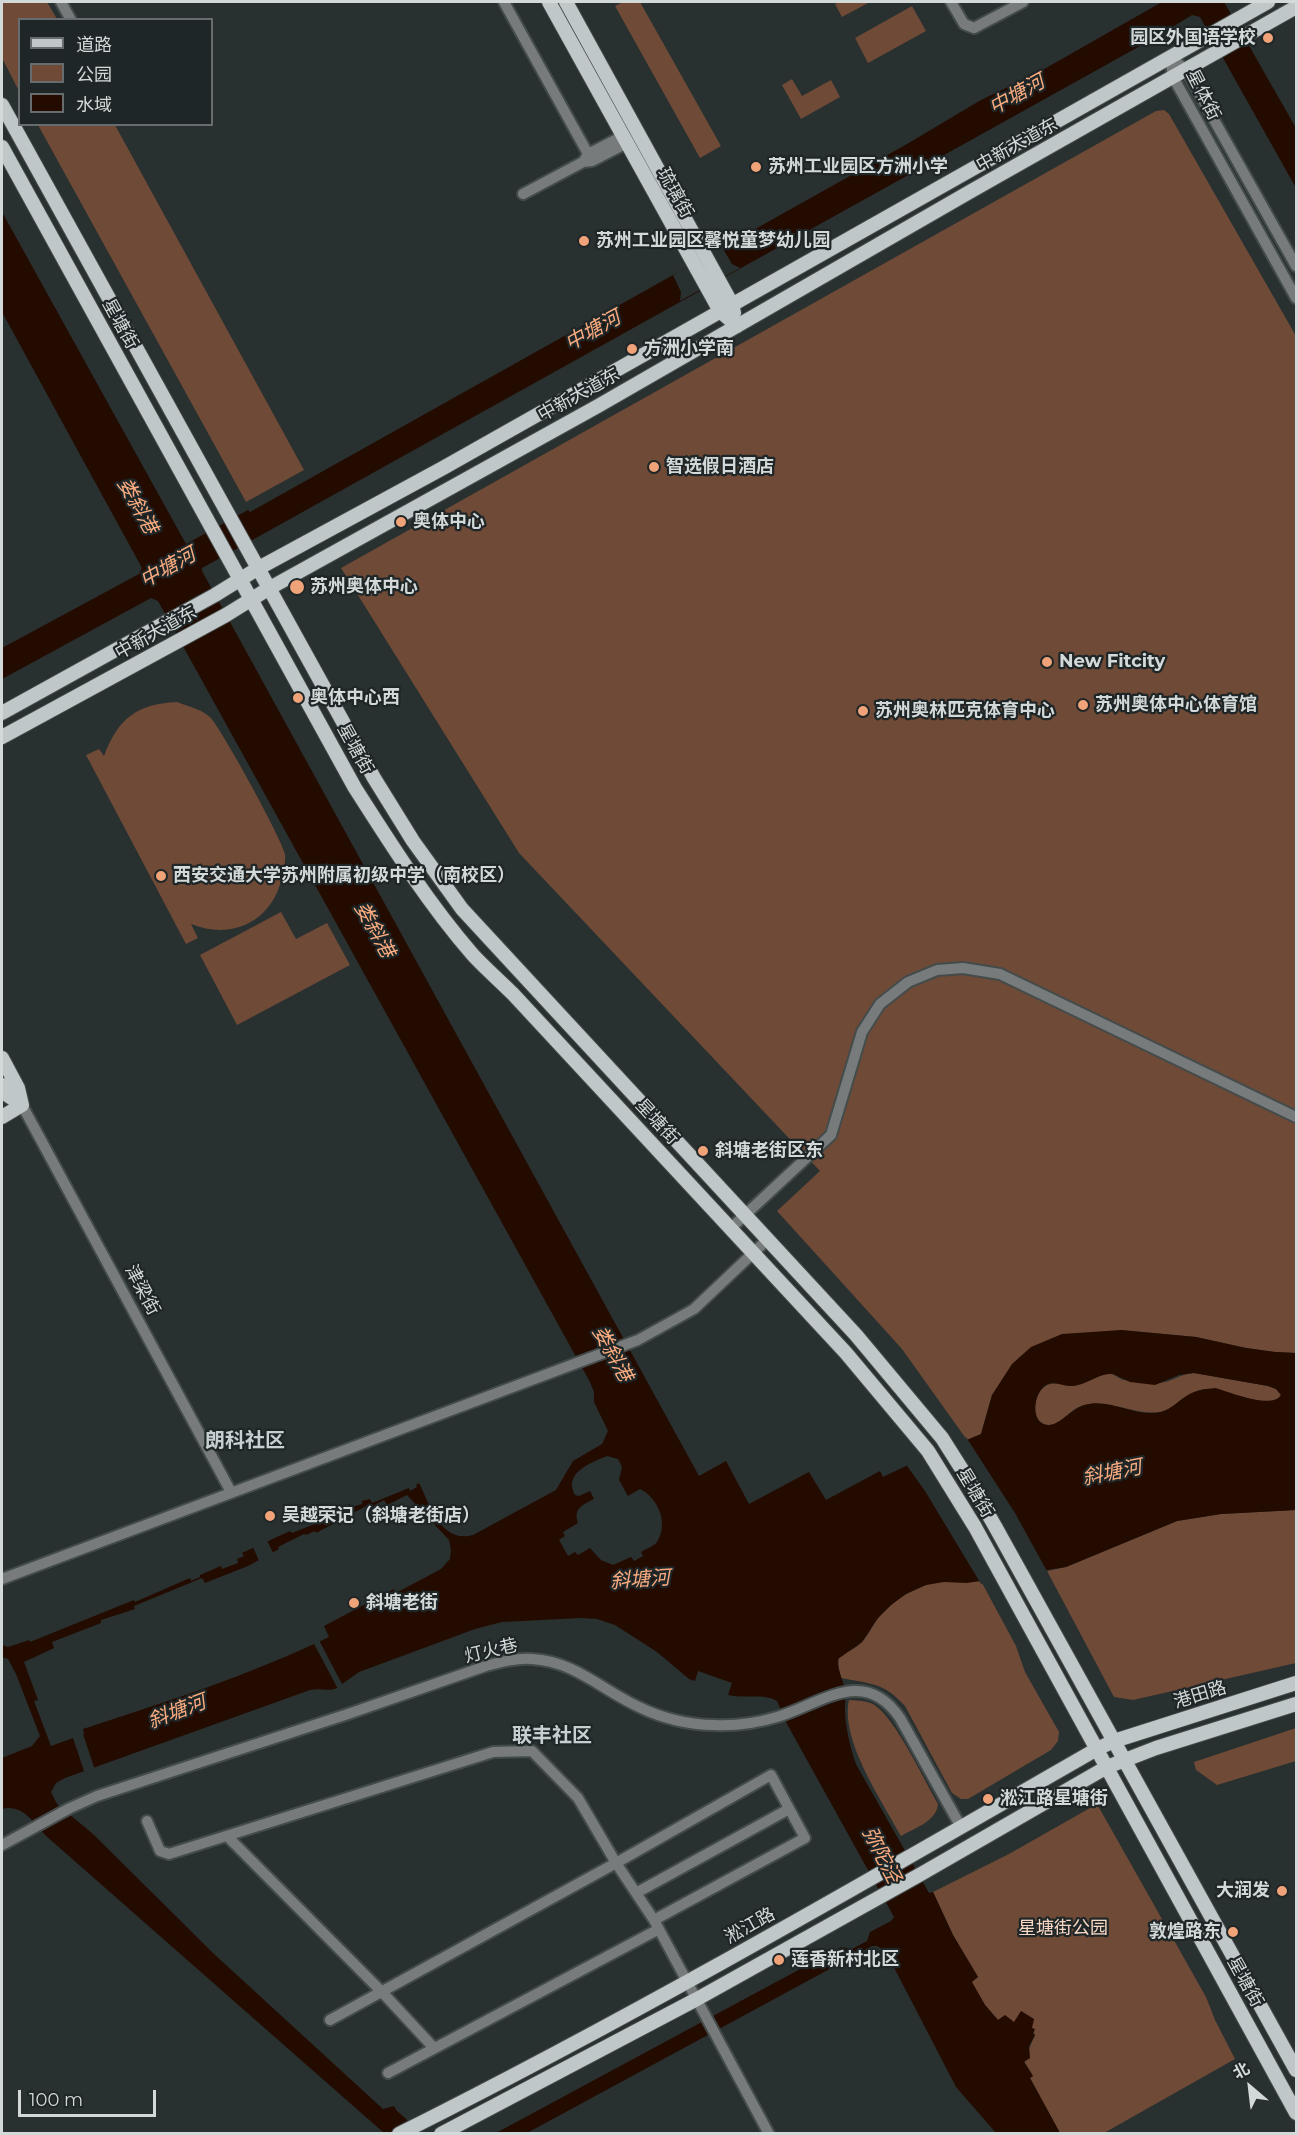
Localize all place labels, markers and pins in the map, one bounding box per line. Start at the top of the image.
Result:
place label: 园区外国语学校 [1130,27,1256,49]
marker: 园区外国语学校 [1261,31,1275,45]
place label: 苏州工业园区方洲小学 [768,156,948,178]
marker: 苏州工业园区方洲小学 [749,160,763,174]
place label: 苏州工业园区馨悦童梦幼儿园 [596,230,830,252]
marker: 苏州工业园区馨悦童梦幼儿园 [577,234,591,248]
place label: 方洲小学南 [644,338,734,360]
marker: 方洲小学南 [625,342,639,356]
place label: 智选假日酒店 [666,456,774,478]
marker: 智选假日酒店 [647,460,661,474]
place label: 奥体中心 [413,511,485,533]
marker: 奥体中心 [394,515,408,529]
place label: 苏州奥体中心 [310,576,418,598]
marker: 苏州奥体中心 [288,578,306,596]
place label: New Fitcity [1059,651,1165,673]
marker: New Fitcity [1040,655,1054,669]
place label: 奥体中心西 [310,687,400,709]
marker: 奥体中心西 [291,691,305,705]
place label: 苏州奥体中心体育馆 [1095,694,1257,716]
marker: 苏州奥体中心体育馆 [1076,698,1090,712]
place label: 苏州奥林匹克体育中心 [875,700,1055,722]
marker: 苏州奥林匹克体育中心 [856,704,870,718]
place label: 西安交通大学苏州附属初级中学（南校区） [173,865,515,887]
marker: 西安交通大学苏州附属初级中学（南校区） [154,869,168,883]
place label: 斜塘老街区东 [715,1140,823,1162]
marker: 斜塘老街区东 [696,1144,710,1158]
place label: 吴越荣记（斜塘老街店） [282,1505,480,1527]
marker: 吴越荣记（斜塘老街店） [263,1509,277,1523]
place label: 斜塘老街 [366,1592,438,1614]
marker: 斜塘老街 [347,1596,361,1610]
place label: 淞江路星塘街 [1000,1788,1108,1810]
marker: 淞江路星塘街 [981,1792,995,1806]
place label: 大润发 [1216,1880,1270,1902]
marker: 大润发 [1275,1884,1289,1898]
place label: 敦煌路东 [1149,1921,1221,1943]
marker: 敦煌路东 [1226,1925,1240,1939]
place label: 莲香新村北区 [791,1949,899,1971]
marker: 莲香新村北区 [772,1953,786,1967]

